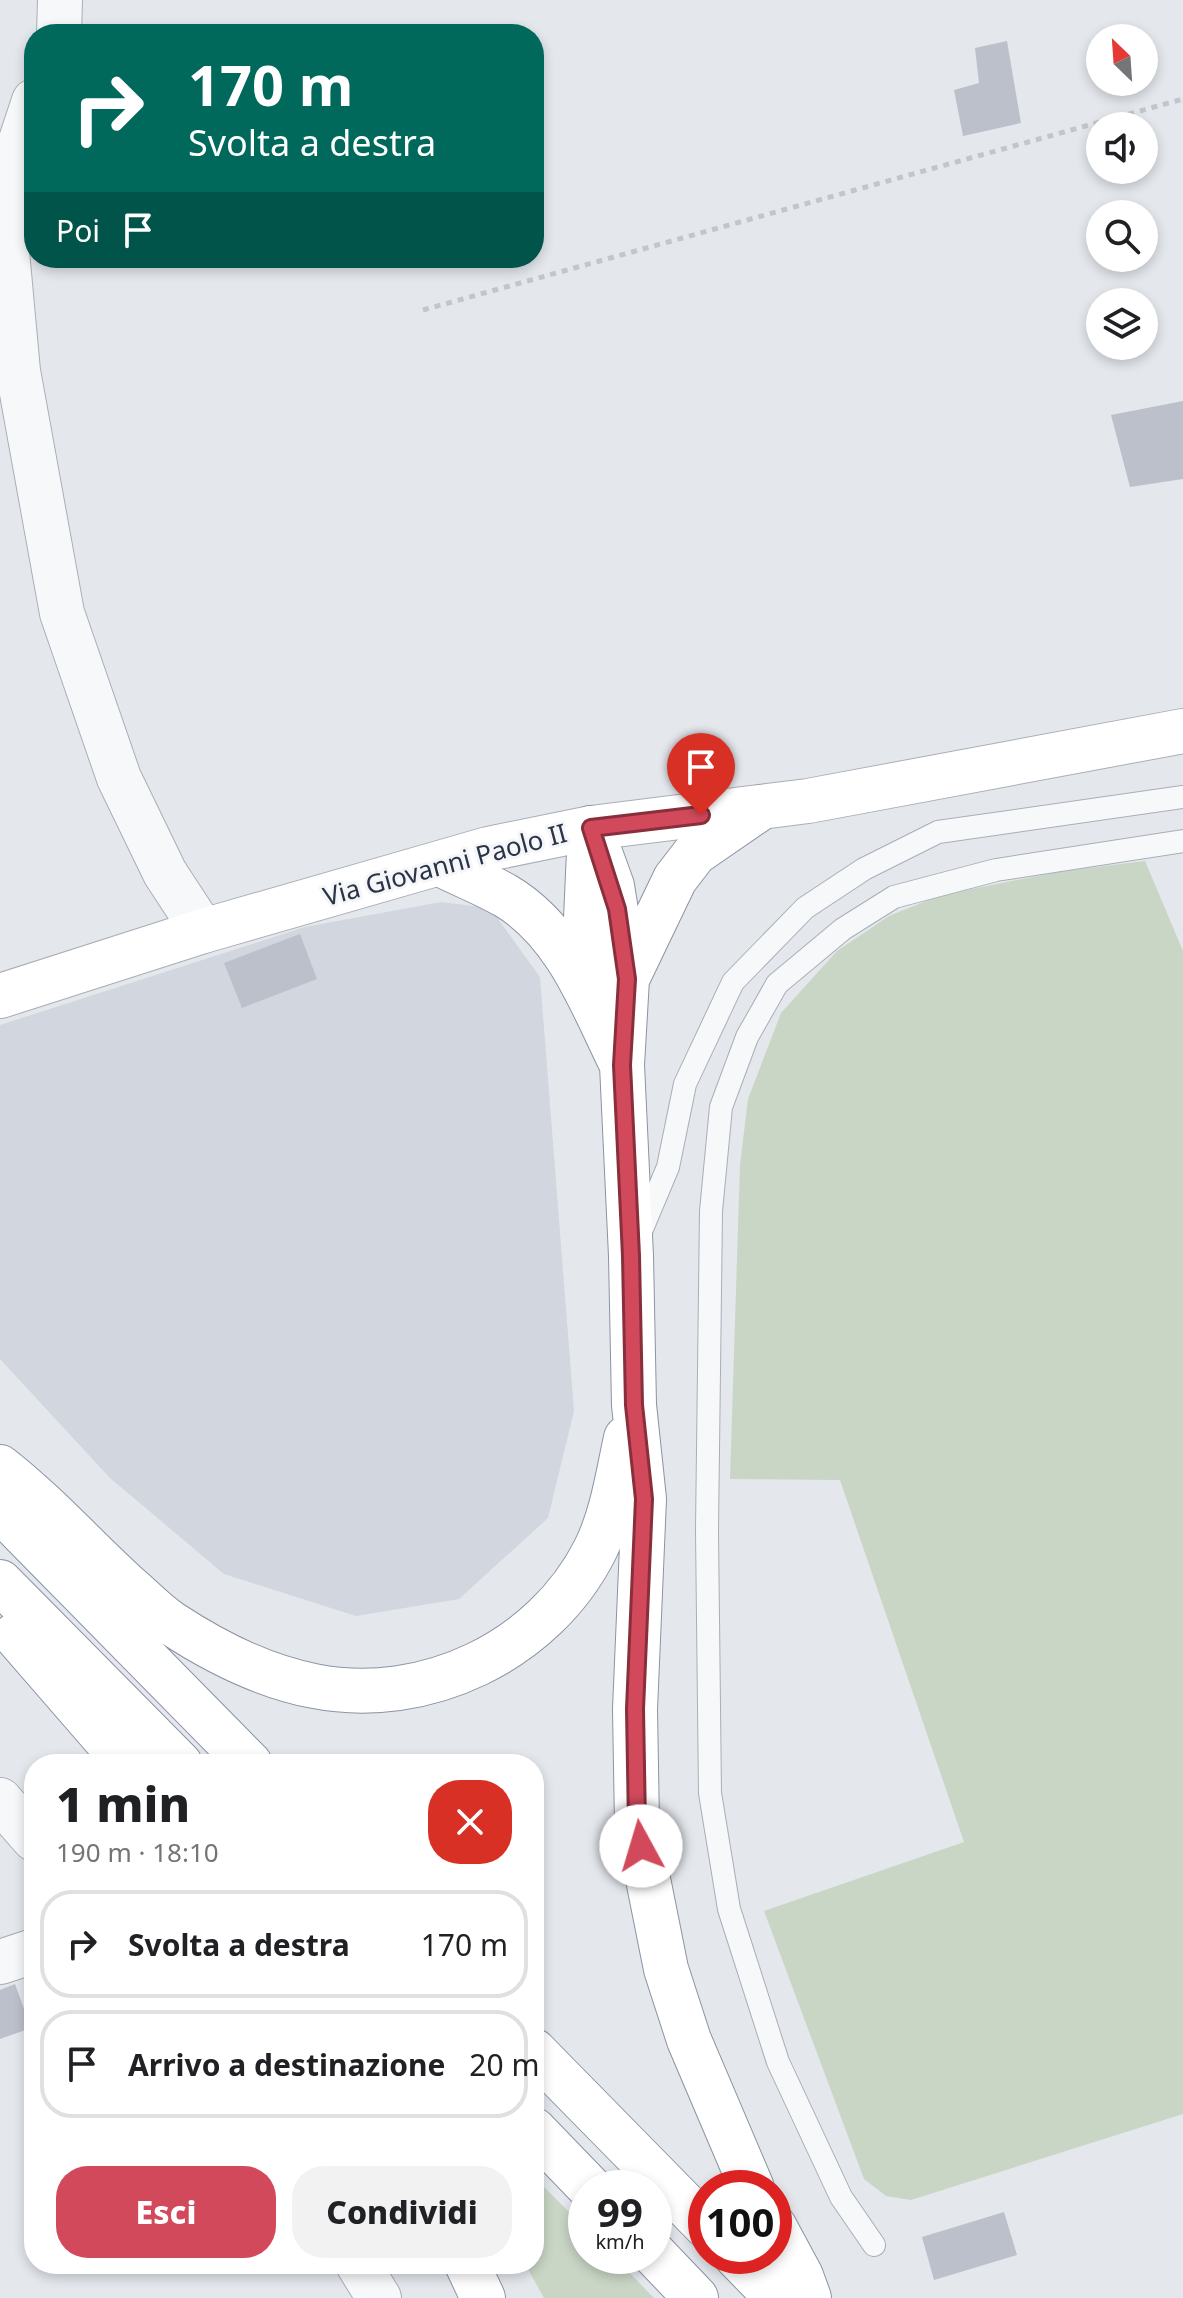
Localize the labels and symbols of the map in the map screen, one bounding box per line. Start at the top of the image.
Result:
north arrow [1086,24,1158,96]
pin [667,733,735,815]
street label: Via Giovanni Paolo II [319,814,571,914]
position arrow [599,1804,683,1888]
speed limit sign: 100 [688,2170,792,2274]

